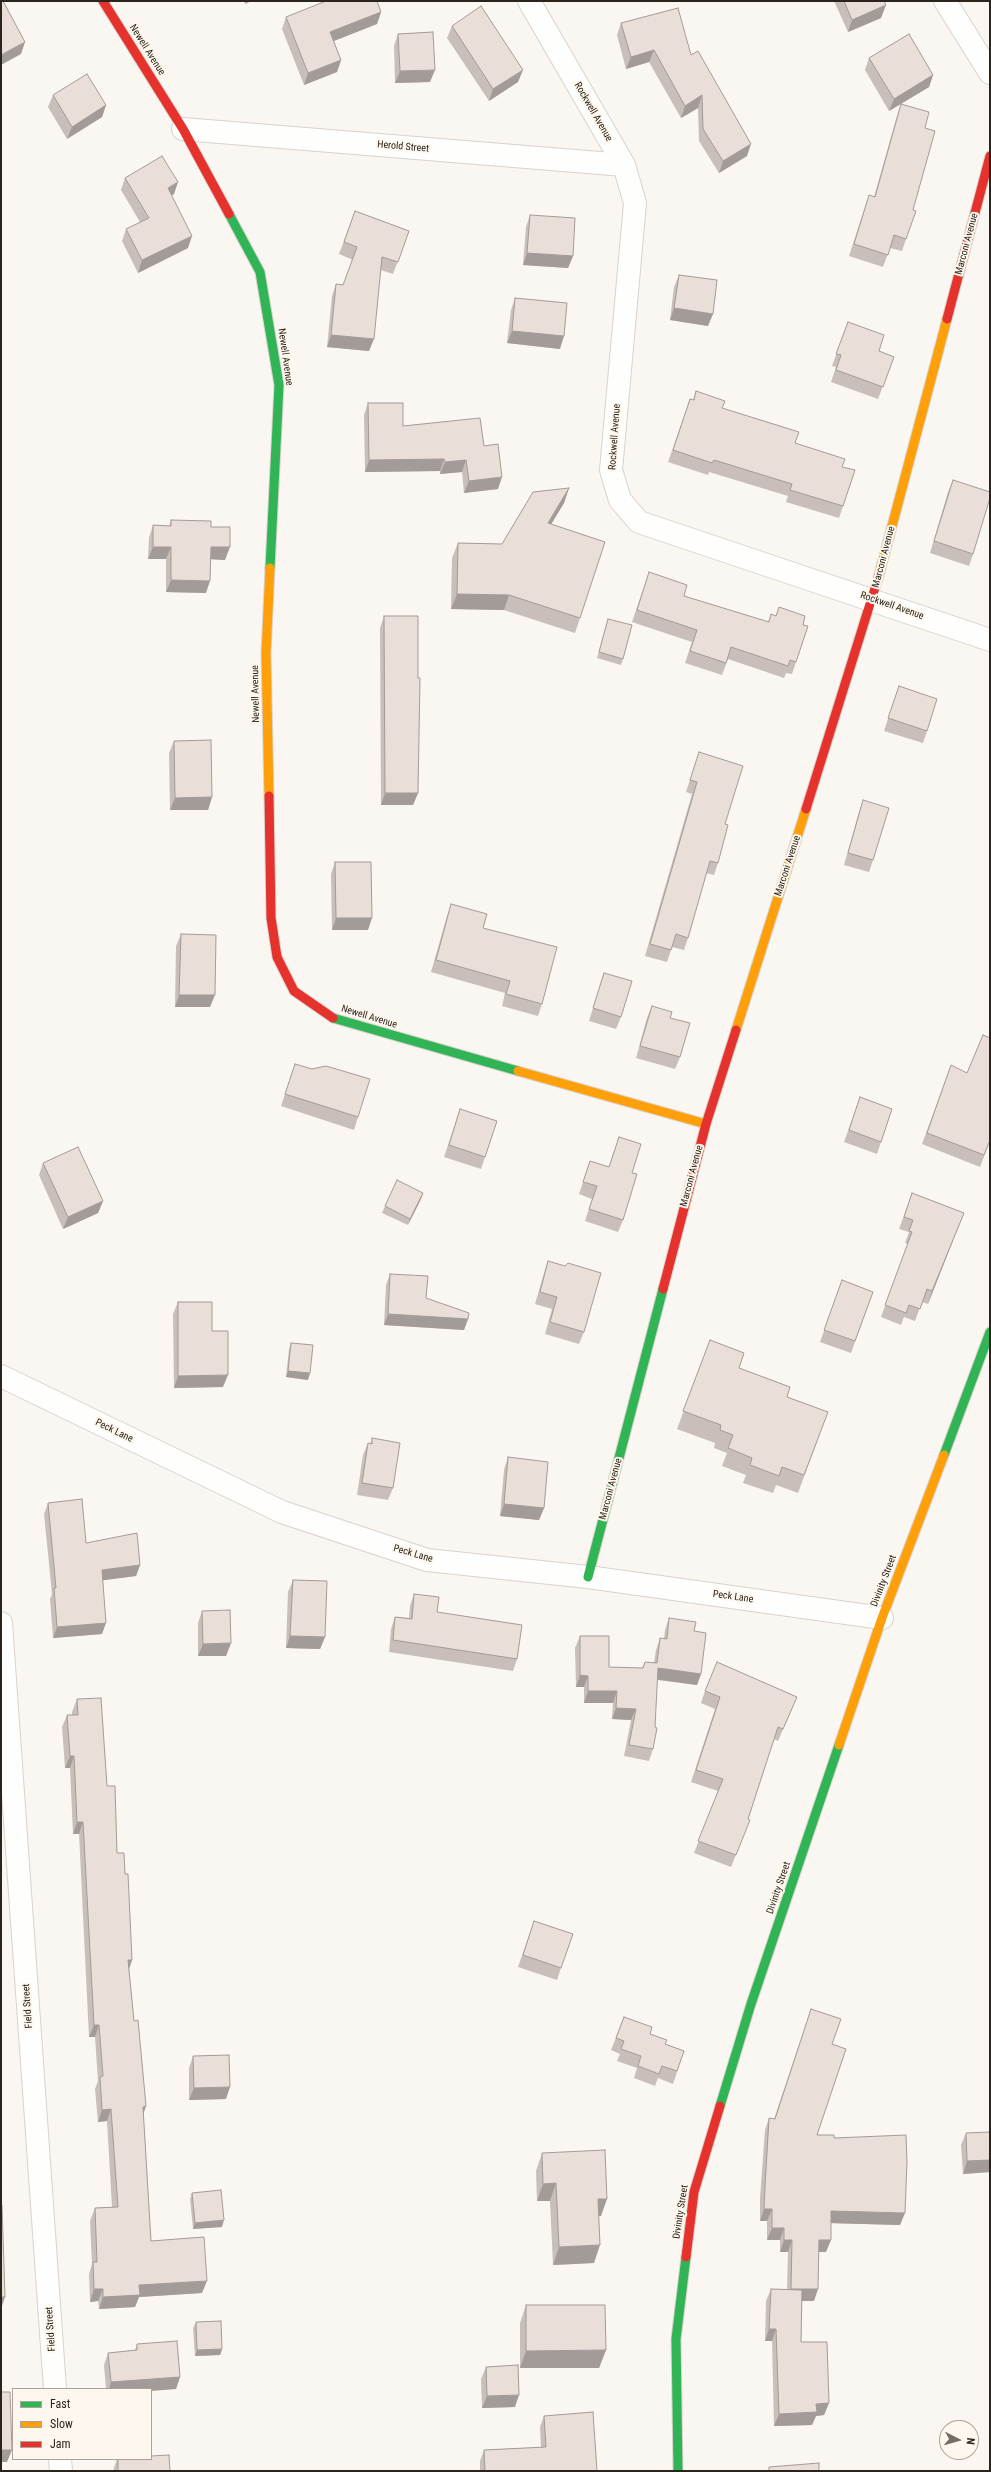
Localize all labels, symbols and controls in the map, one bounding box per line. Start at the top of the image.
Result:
street label: Newell Avenue [127,22,167,78]
street label: Rockwell Avenue [571,80,615,144]
street label: Herold Street [377,139,429,155]
street label: Marconi Avenue [953,212,981,276]
street label: Newell Avenue [275,328,295,386]
street label: Rockwell Avenue [607,404,623,470]
street label: Marconi Avenue [870,525,898,589]
street label: Rockwell Avenue [859,590,925,622]
street label: Newell Avenue [249,665,263,723]
street label: Marconi Avenue [773,834,803,898]
street label: Newell Avenue [340,1003,398,1031]
street label: Marconi Avenue [678,1144,706,1208]
street label: Peck Lane [93,1417,135,1445]
street label: Marconi Avenue [597,1457,625,1521]
street label: Peck Lane [392,1543,434,1565]
street label: Divinity Street [869,1553,899,1609]
street label: Peck Lane [712,1588,754,1606]
street label: Divinity Street [764,1860,794,1916]
street label: Field Street [20,1983,36,2029]
street label: Divinity Street [671,2184,691,2240]
street label: Field Street [43,2306,59,2352]
legend [12,2388,152,2460]
text: Fast [50,2397,70,2411]
text: Slow [50,2417,73,2431]
north arrow [939,2420,979,2460]
text: Jam [50,2437,71,2451]
text: N [964,2437,977,2445]

